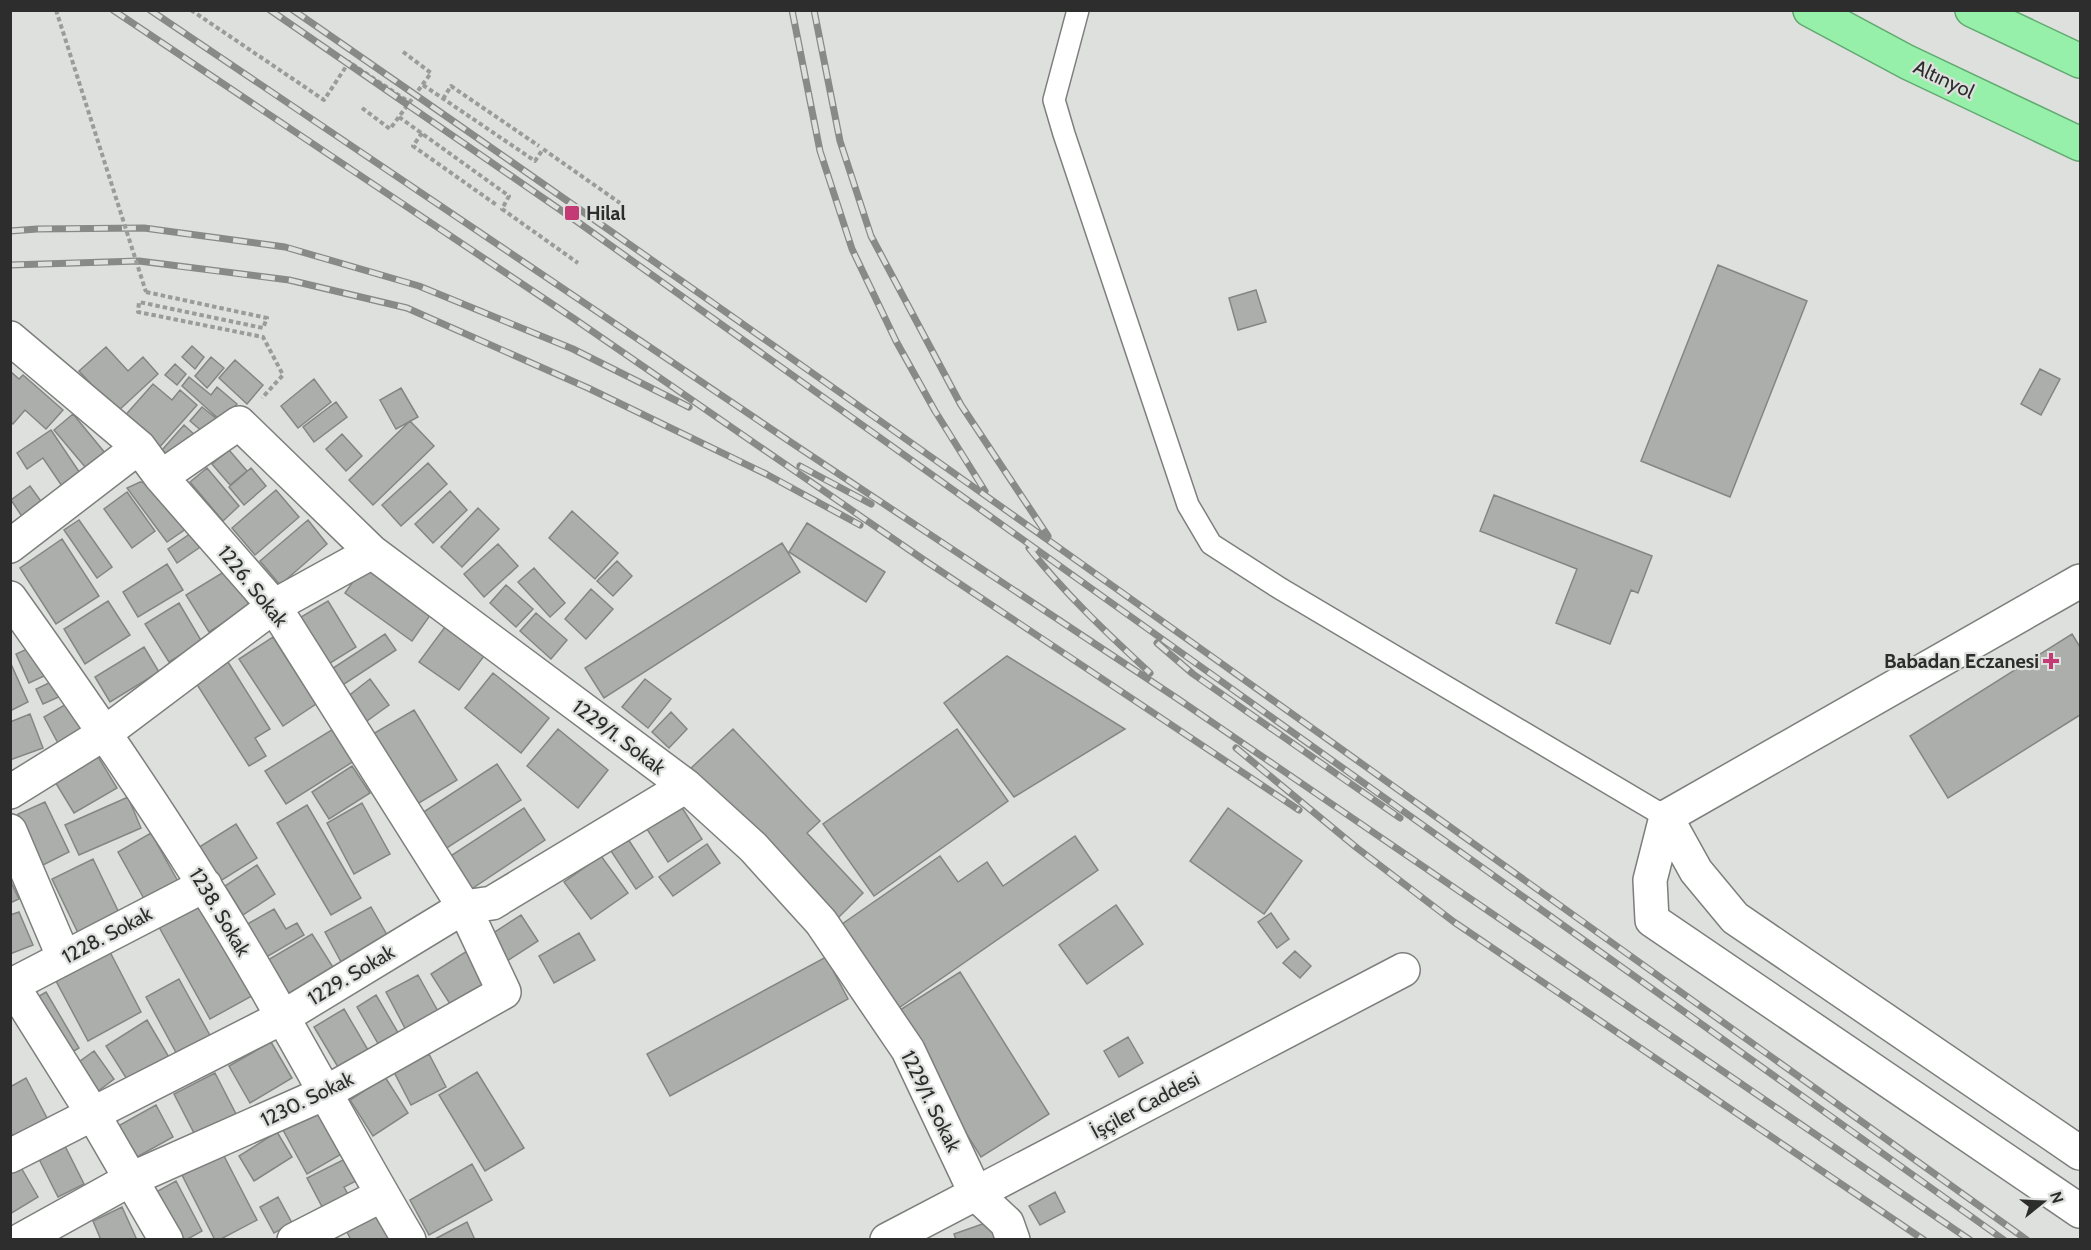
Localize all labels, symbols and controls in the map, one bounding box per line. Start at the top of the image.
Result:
street label: Altınyol [1910,55,1978,104]
place label: Hilal [586,201,626,225]
marker: Hilal [563,204,581,222]
street label: 1226. Sokak [213,541,293,632]
place label: Babadan Eczanesi [1884,649,2039,673]
marker: Babadan Eczanesi [2044,654,2058,668]
street label: 1229/1. Sokak [568,694,670,780]
street label: 1238. Sokak [184,864,256,961]
street label: 1228. Sokak [58,901,156,969]
street label: 1229. Sokak [303,940,399,1010]
street label: 1229/1. Sokak [896,1046,966,1156]
street label: 1230. Sokak [257,1066,357,1132]
street label: İşçiler Caddesi [1087,1066,1203,1144]
north arrow [2013,1172,2073,1232]
text: N [2046,1189,2068,1206]

